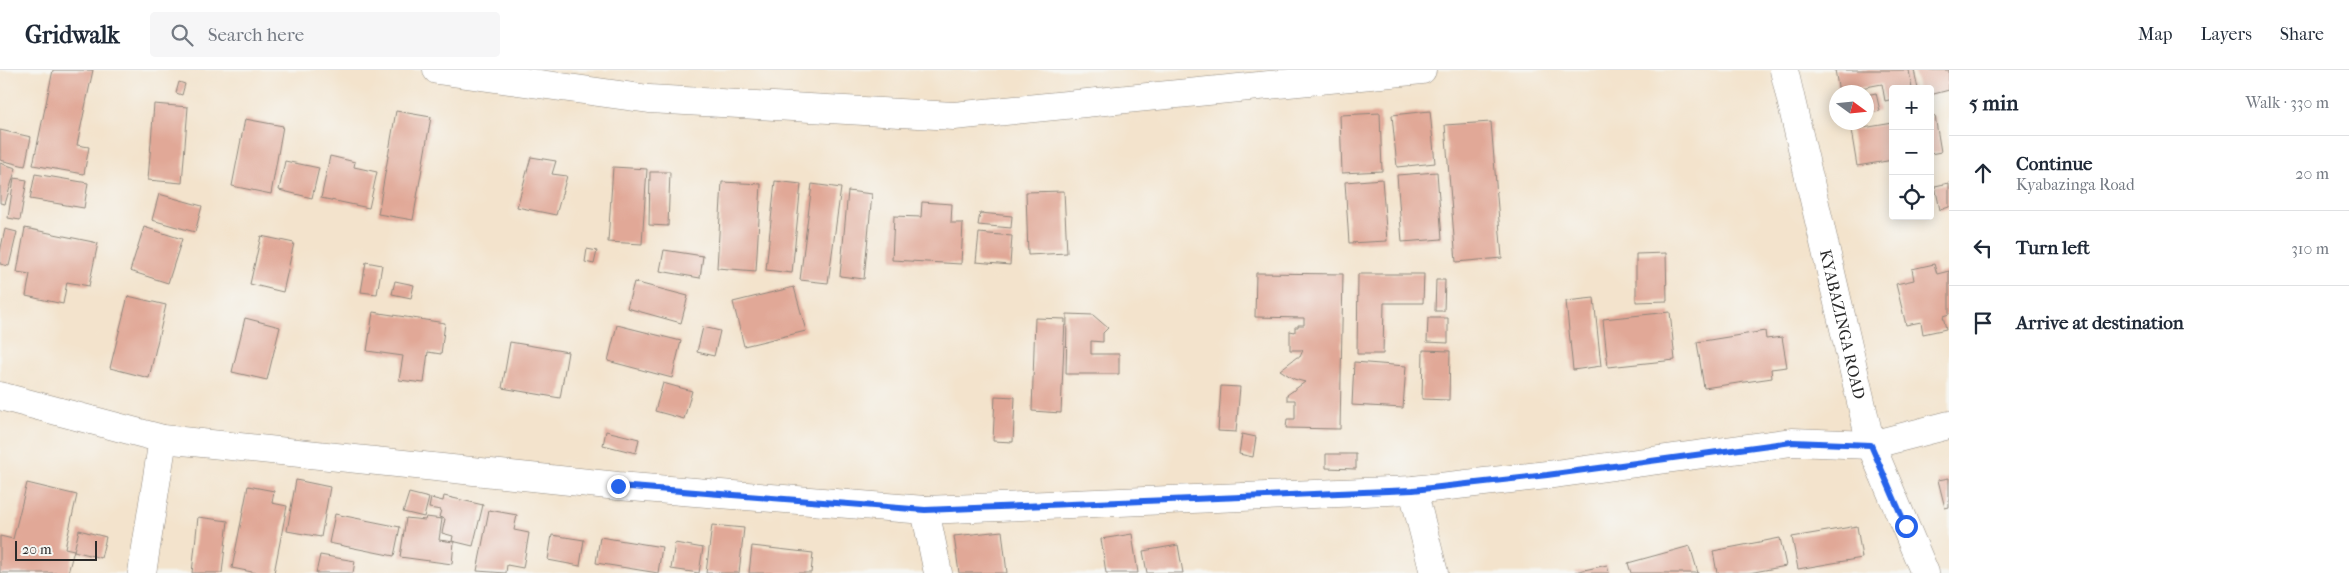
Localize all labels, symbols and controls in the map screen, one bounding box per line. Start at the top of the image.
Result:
search box [150,12,500,57]
text: Gridwalk [25,21,120,49]
icon: search [168,21,196,49]
text: Search here [208,24,304,46]
text: Map [2138,24,2172,45]
text: Layers [2200,24,2252,45]
text: Share [2280,24,2324,45]
north arrow [1829,85,1874,130]
map controls [1889,85,1934,220]
button: + [1889,85,1934,130]
text: 5 min [1969,91,2018,115]
text: Walk · 330 m [2246,93,2329,112]
button: − [1889,130,1934,175]
text: Continue [2016,153,2092,175]
icon: ahead [1969,159,1997,187]
text: 20 m [2295,164,2329,183]
button: locate [1889,175,1934,220]
text: Kyabazinga Road [2016,175,2135,194]
icon: left [1969,234,1997,262]
text: Turn left [2016,237,2090,259]
text: 310 m [2291,239,2329,258]
street label: KYABAZINGA ROAD [1816,247,1870,401]
icon: arrive [1969,309,1997,337]
text: Arrive at destination [2016,312,2184,334]
route end [607,475,630,498]
route start [1895,515,1918,538]
scale bar [15,538,98,561]
text: 20 m [22,541,52,558]

